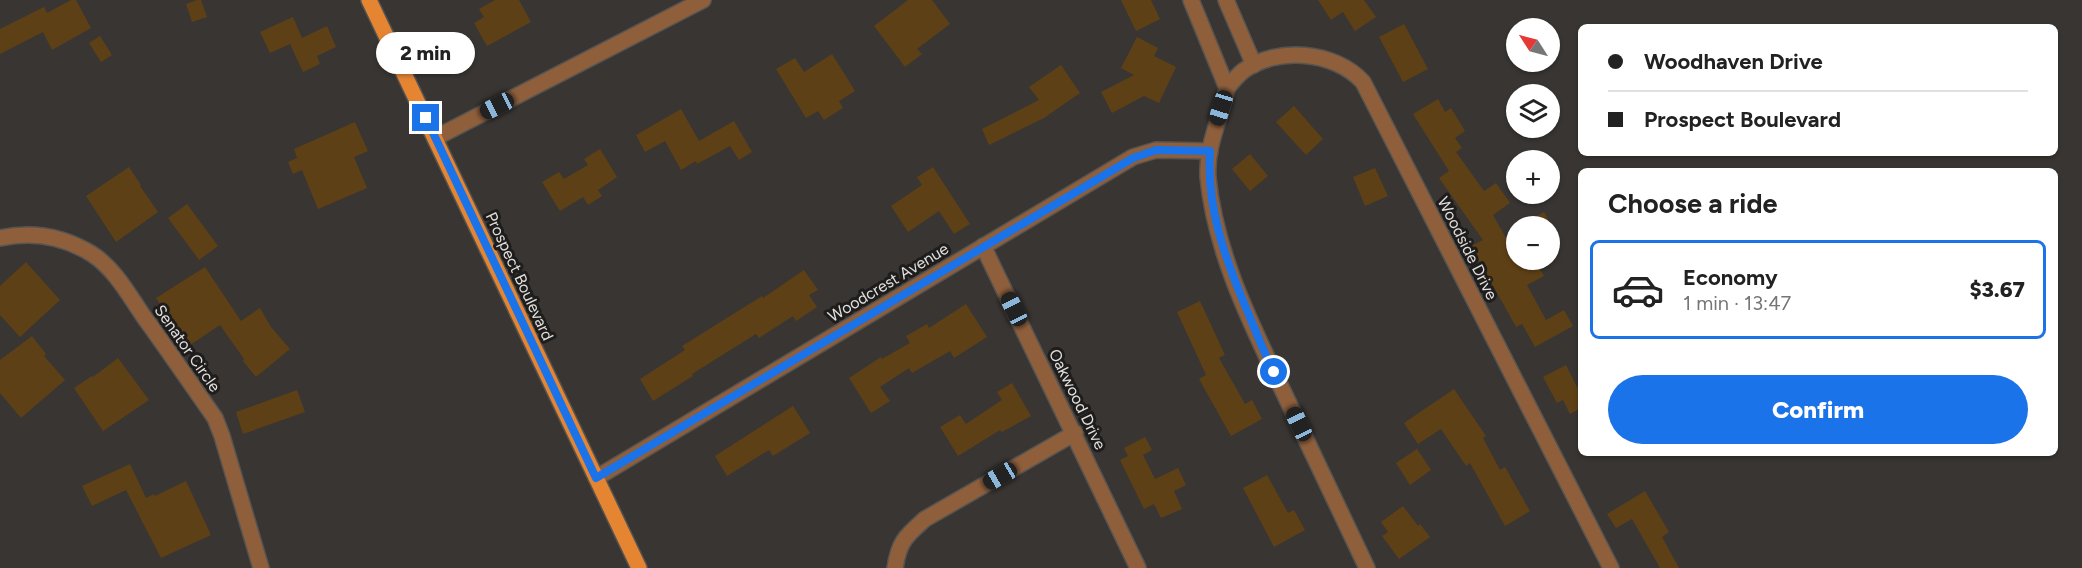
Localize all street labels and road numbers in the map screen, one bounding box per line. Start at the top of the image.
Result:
street label: Woodside Drive [1433,194,1502,303]
street label: Prospect Boulevard [482,209,558,343]
street label: Woodcrest Avenue [825,239,952,326]
street label: Senator Circle [151,301,225,396]
street label: Oakwood Drive [1045,346,1110,453]

